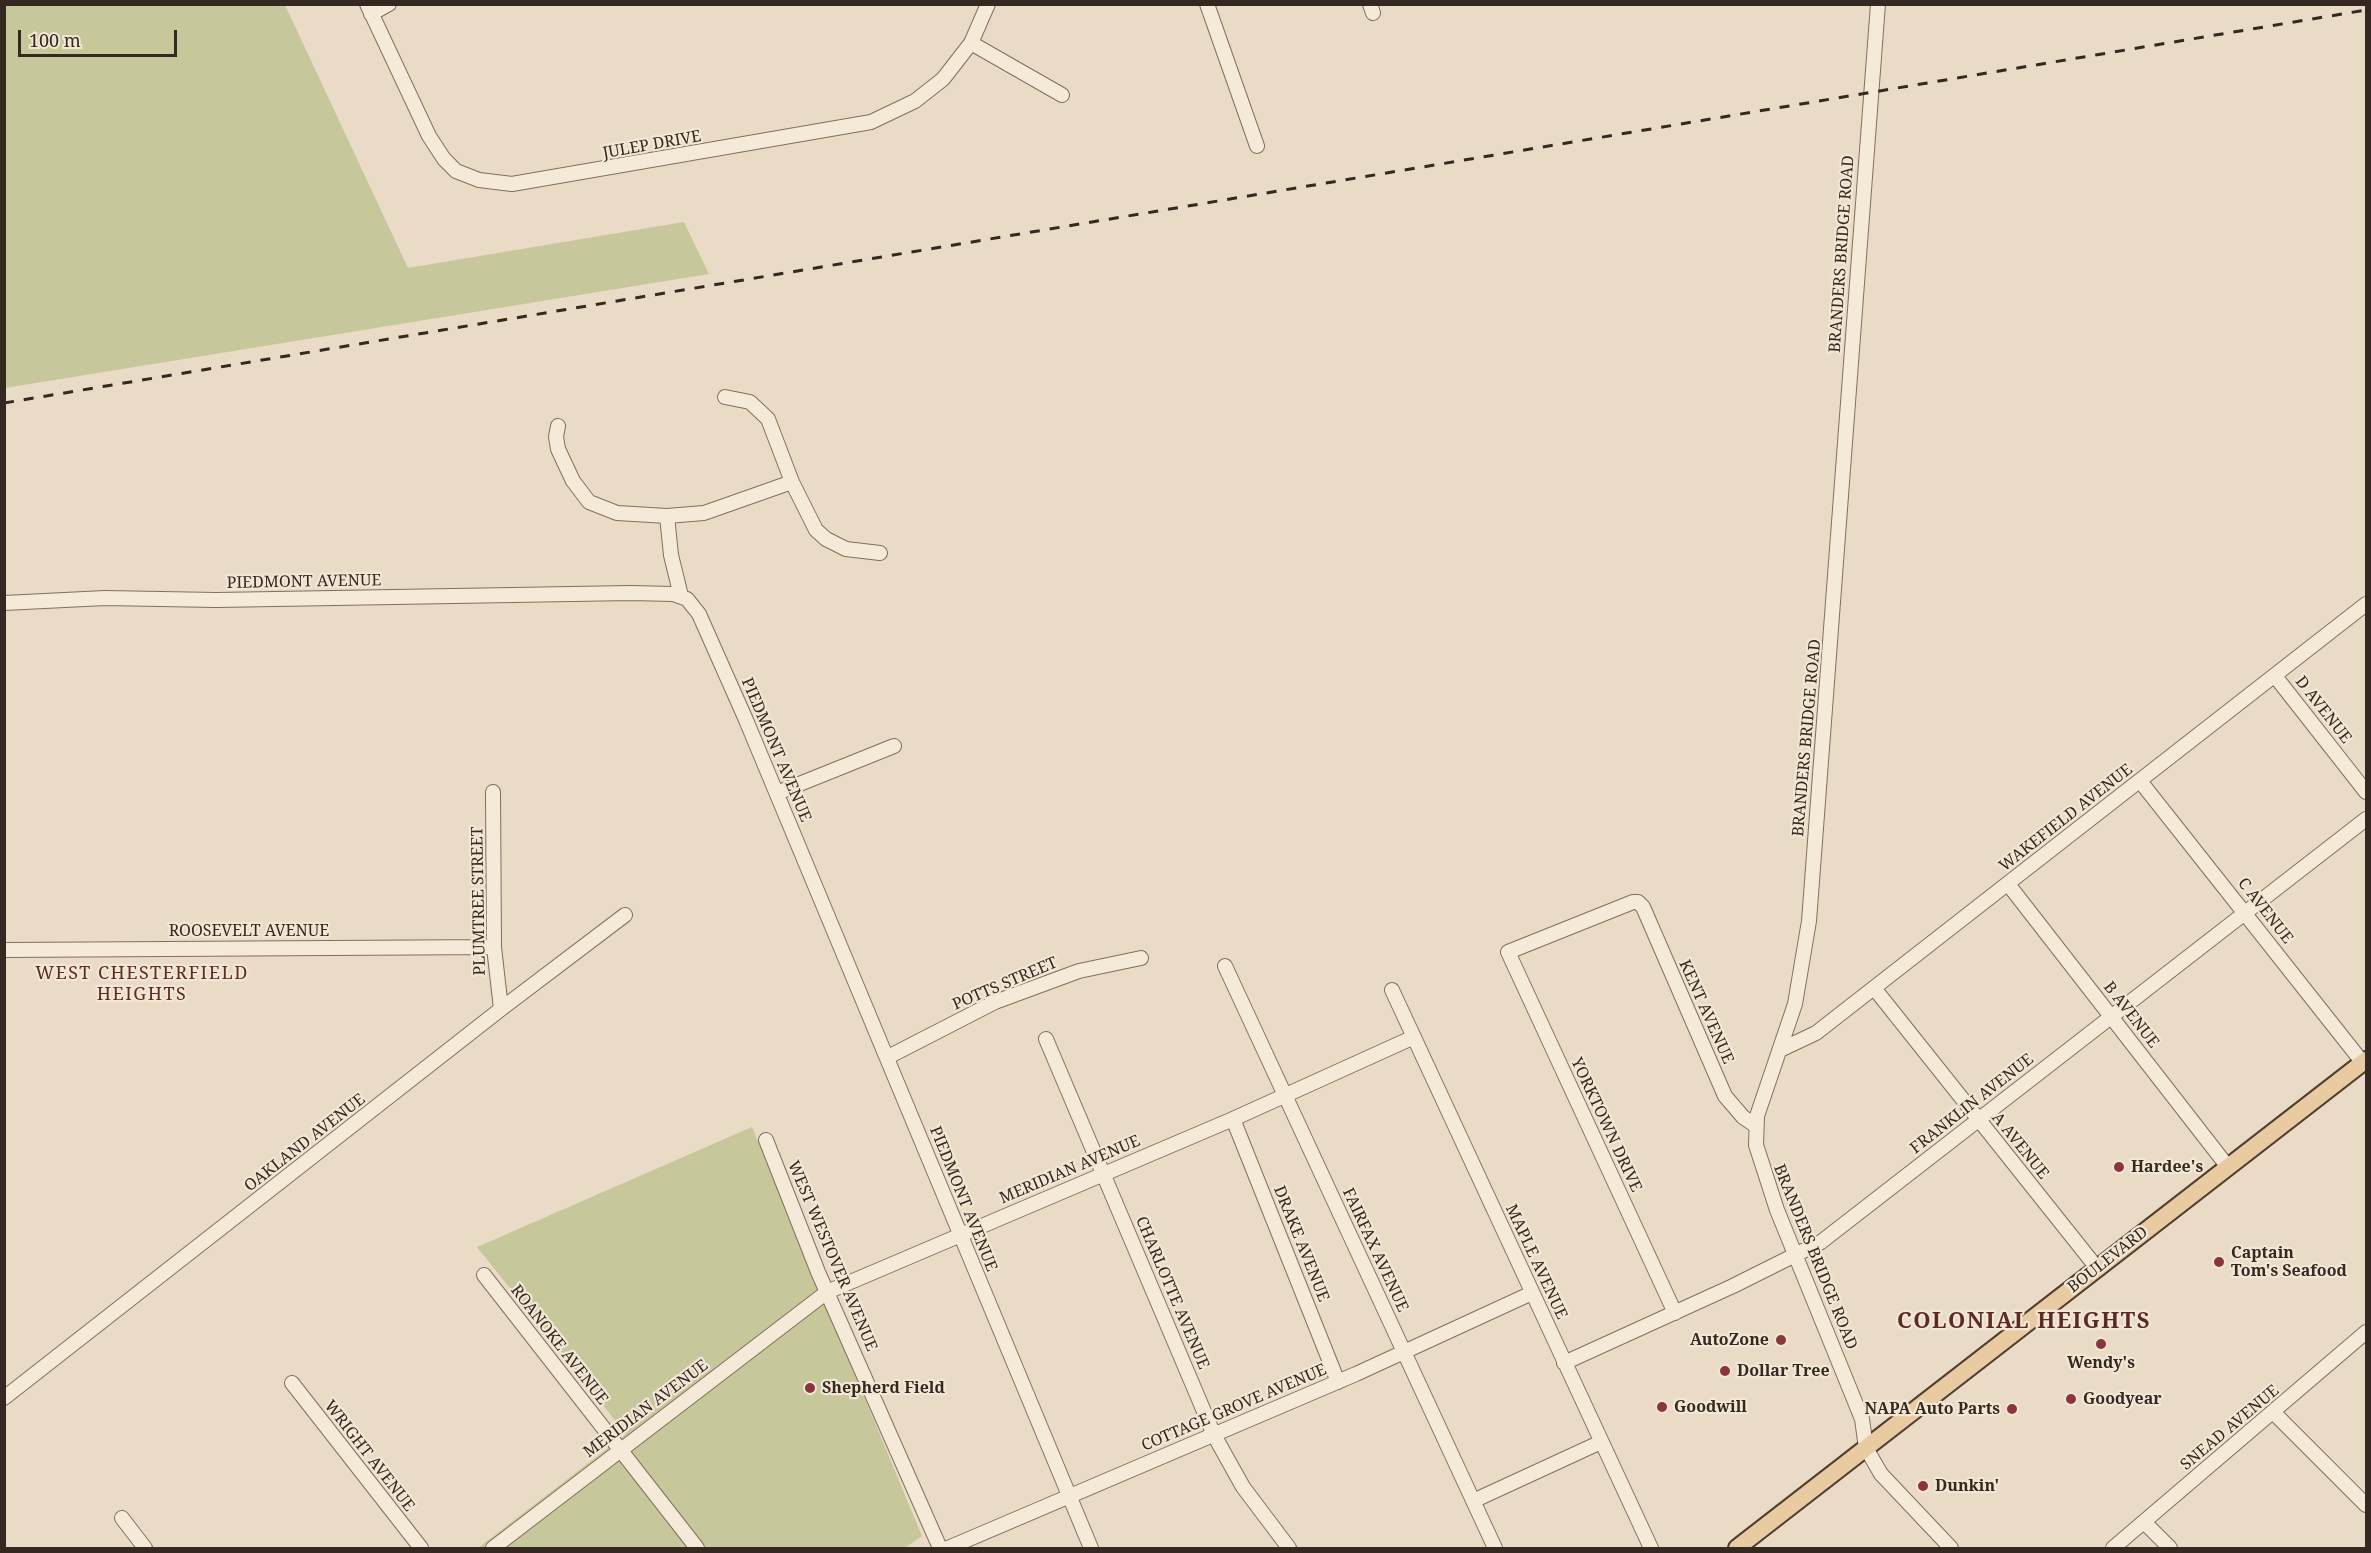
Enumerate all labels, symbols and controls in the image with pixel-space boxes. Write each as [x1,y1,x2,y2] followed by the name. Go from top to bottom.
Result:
[21,18,180,56] scale bar
[29,28,81,52] text: 100 m
[601,127,703,163] street label: JULEP DRIVE
[1826,155,1858,353] street label: BRANDERS BRIDGE ROAD
[227,571,381,593] street label: PIEDMONT AVENUE
[1789,639,1825,837] street label: BRANDERS BRIDGE ROAD
[2291,672,2355,748] street label: D AVENUE
[737,675,815,825] street label: PIEDMONT AVENUE
[1996,760,2136,876] street label: WAKEFIELD AVENUE
[468,826,490,976] street label: PLUMTREE STREET
[2233,874,2297,948] street label: C AVENUE
[169,921,329,941] street label: ROOSEVELT AVENUE
[950,953,1060,1015] street label: POTTS STREET
[1675,957,1737,1067] street label: KENT AVENUE
[35,963,249,1006] district label: WEST CHESTERFIELD HEIGHTS
[2099,978,2163,1052] street label: B AVENUE
[1906,1050,2038,1158] street label: FRANKLIN AVENUE
[1566,1055,1646,1195] street label: YORKTOWN DRIVE
[241,1090,369,1196] street label: OAKLAND AVENUE
[1987,1109,2053,1183] street label: A AVENUE
[925,1124,1001,1274] street label: PIEDMONT AVENUE
[997,1132,1143,1208] street label: MERIDIAN AVENUE
[2131,1157,2203,1177] place label: Hardee's
[783,1158,881,1354] street label: WEST WESTOVER AVENUE
[2112,1160,2126,1174] marker: Hardee's
[1769,1162,1861,1352] street label: BRANDERS BRIDGE ROAD
[1269,1183,1333,1305] street label: DRAKE AVENUE
[1338,1185,1412,1315] street label: FAIRFAX AVENUE
[1501,1202,1571,1322] street label: MAPLE AVENUE
[1131,1214,1213,1372] street label: CHARLOTTE AVENUE
[2064,1223,2152,1297] street label: BOULEVARD
[2231,1243,2347,1281] place label: Captain Tom's Seafood
[2212,1255,2226,1269] marker: Captain Tom's Seafood
[506,1281,612,1409] street label: ROANOKE AVENUE
[1897,1309,2151,1335] district label: COLONIAL HEIGHTS
[1690,1330,1769,1350] place label: AutoZone
[1774,1333,1788,1347] marker: AutoZone
[2094,1337,2108,1351] marker: Wendy's
[2067,1353,2135,1373] place label: Wendy's
[580,1356,712,1462] street label: MERIDIAN AVENUE
[1139,1360,1329,1456] street label: COTTAGE GROVE AVENUE
[1737,1361,1830,1381] place label: Dollar Tree
[1718,1364,1732,1378] marker: Dollar Tree
[822,1378,945,1398] place label: Shepherd Field
[803,1381,817,1395] marker: Shepherd Field
[2177,1381,2283,1475] street label: SNEAD AVENUE
[2083,1389,2162,1409] place label: Goodyear
[2064,1392,2078,1406] marker: Goodyear
[320,1397,418,1515] street label: WRIGHT AVENUE
[1674,1397,1747,1417] place label: Goodwill
[1865,1399,2000,1419] place label: NAPA Auto Parts
[1655,1400,1669,1414] marker: Goodwill
[2005,1402,2019,1416] marker: NAPA Auto Parts
[1935,1476,1999,1496] place label: Dunkin'
[1916,1479,1930,1493] marker: Dunkin'

